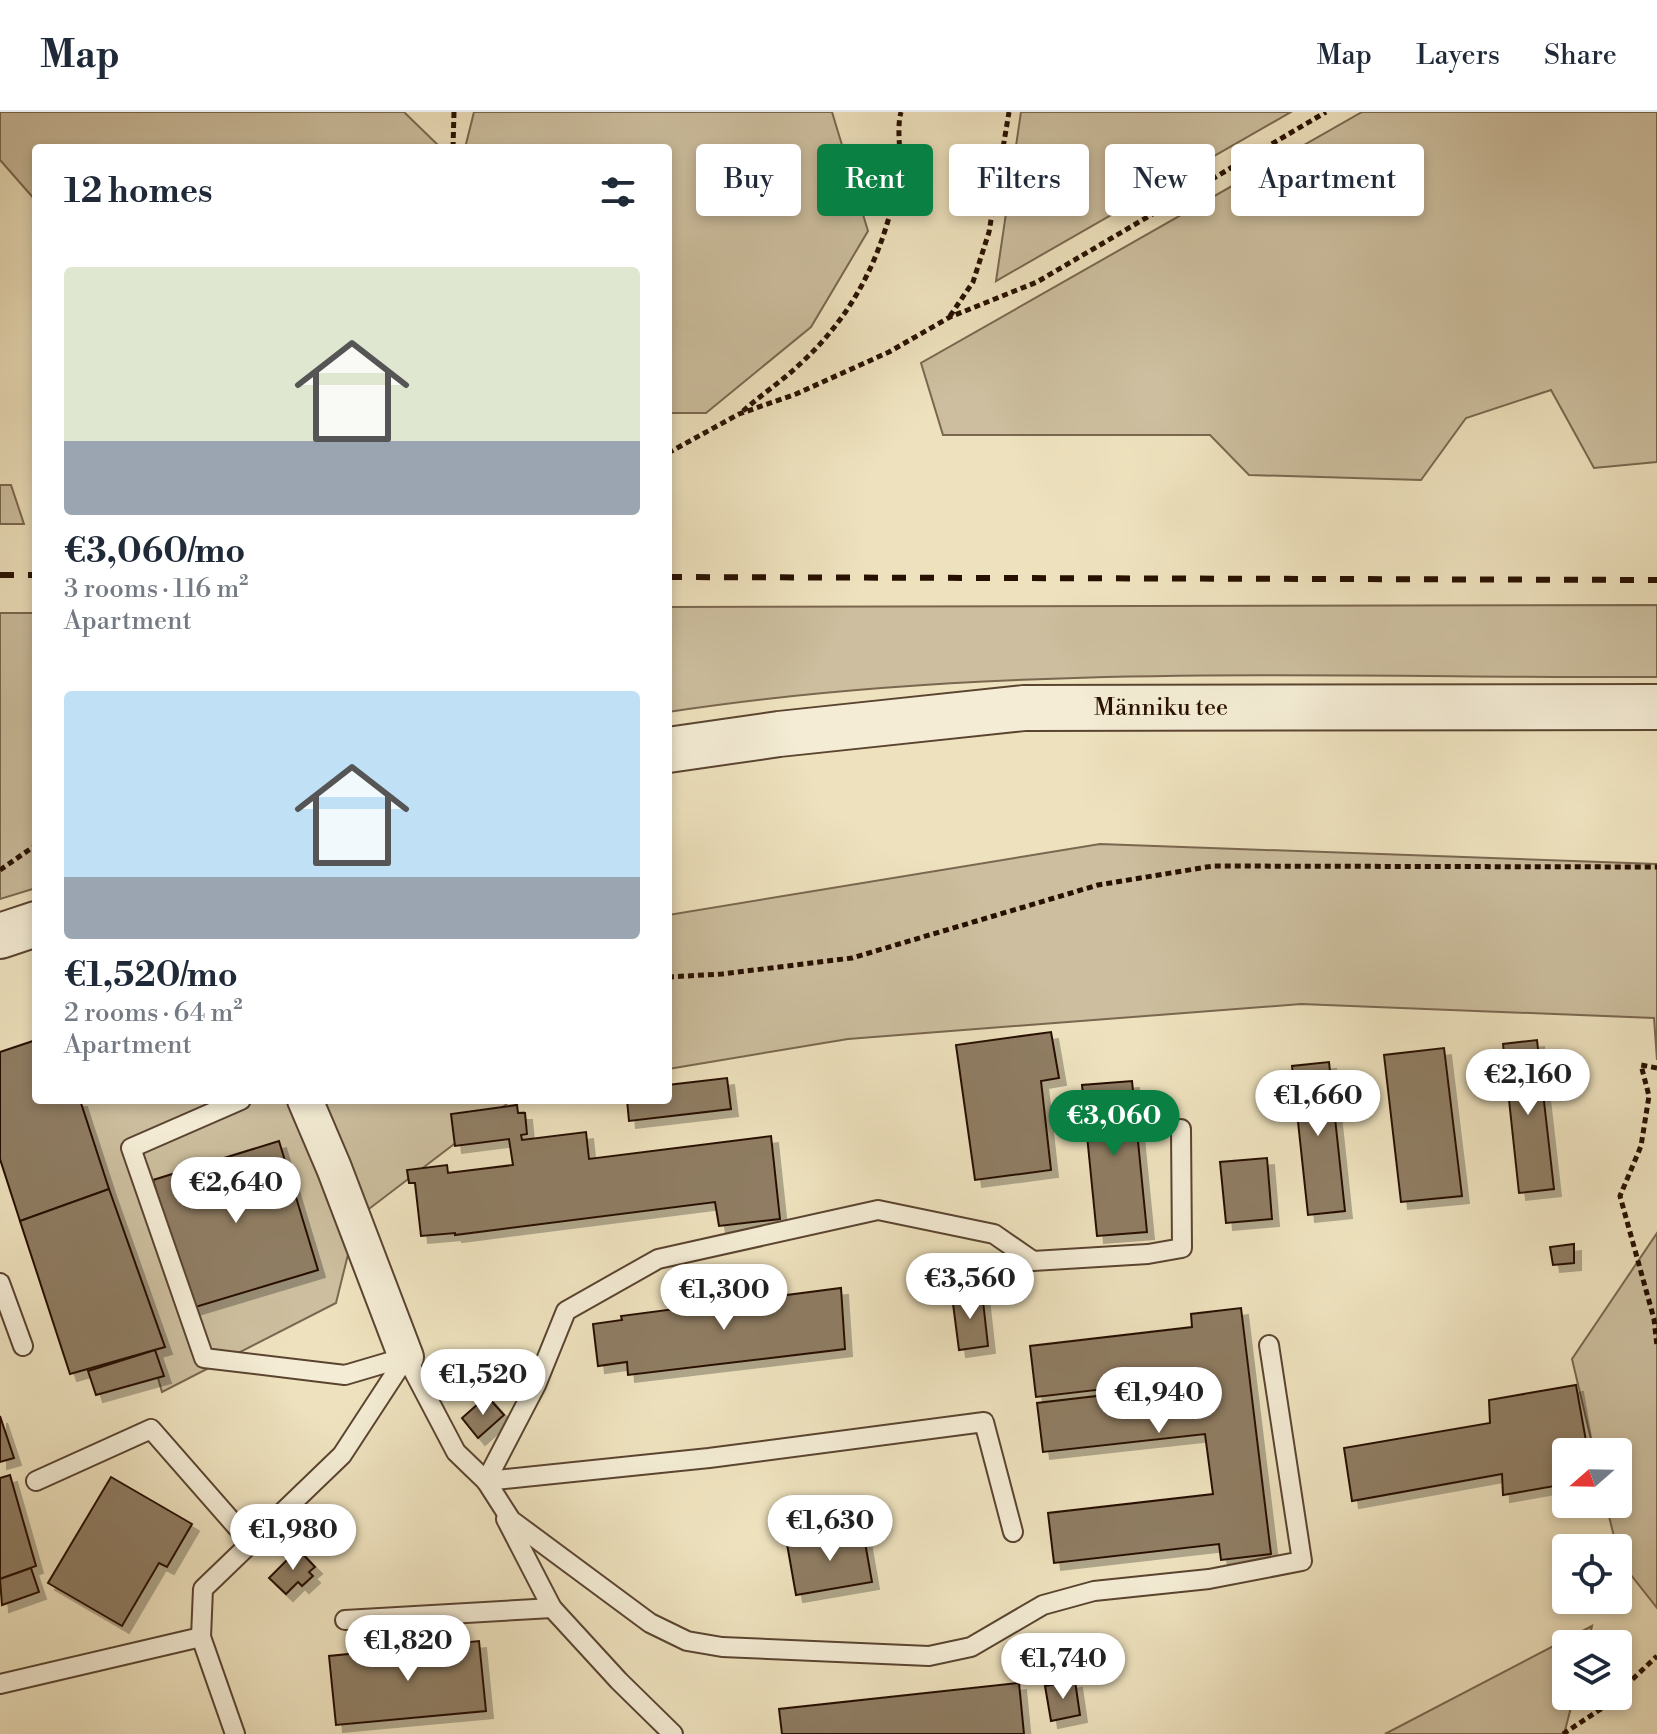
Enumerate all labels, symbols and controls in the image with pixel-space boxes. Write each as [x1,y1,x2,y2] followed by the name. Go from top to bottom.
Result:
[40,32,120,79] text: Map
[1317,38,1372,73] text: Map
[1416,38,1500,73] text: Layers
[1544,38,1617,73] text: Share
[696,144,801,216] chip: Buy
[817,144,933,216] chip: Rent
[949,144,1089,216] chip: Filters
[1105,144,1215,216] chip: New
[1231,144,1424,216] chip: Apartment
[596,170,640,214] icon: filters
[64,171,213,213] text: 12 homes
[280,319,424,463] icon: home
[64,531,245,573] text: €3,060/mo
[64,573,248,605] text: 3 rooms · 116 m²
[64,605,192,637] text: Apartment
[1094,693,1228,723] street label: Männiku tee
[280,743,424,887] icon: home
[64,955,238,997] text: €1,520/mo
[64,997,243,1029] text: 2 rooms · 64 m²
[64,1029,192,1061] text: Apartment
[1463,1049,1593,1117] pin: €2,160
[1484,1059,1572,1091] text: €2,160
[1253,1070,1383,1138] pin: €1,660
[1273,1080,1363,1112] text: €1,660
[1049,1090,1179,1158] pin: €3,060
[1067,1100,1161,1132] text: €3,060
[171,1157,301,1225] pin: €2,640
[189,1167,283,1199] text: €2,640
[905,1253,1035,1321] pin: €3,560
[924,1263,1016,1295] text: €3,560
[659,1264,789,1332] pin: €1,300
[678,1274,770,1306] text: €1,300
[418,1349,548,1417] pin: €1,520
[439,1359,528,1391] text: €1,520
[1094,1367,1224,1435] pin: €1,940
[1114,1377,1204,1409] text: €1,940
[1552,1438,1632,1518] north arrow
[1552,1438,1632,1710] map controls
[765,1495,895,1563] pin: €1,630
[228,1504,358,1572] pin: €1,980
[786,1505,874,1537] text: €1,630
[248,1514,338,1546] text: €1,980
[1552,1534,1632,1614] button: locate
[343,1615,473,1683] pin: €1,820
[363,1625,453,1657] text: €1,820
[1552,1630,1632,1710] button: layers
[998,1633,1128,1701] pin: €1,740
[1019,1643,1107,1675] text: €1,740

